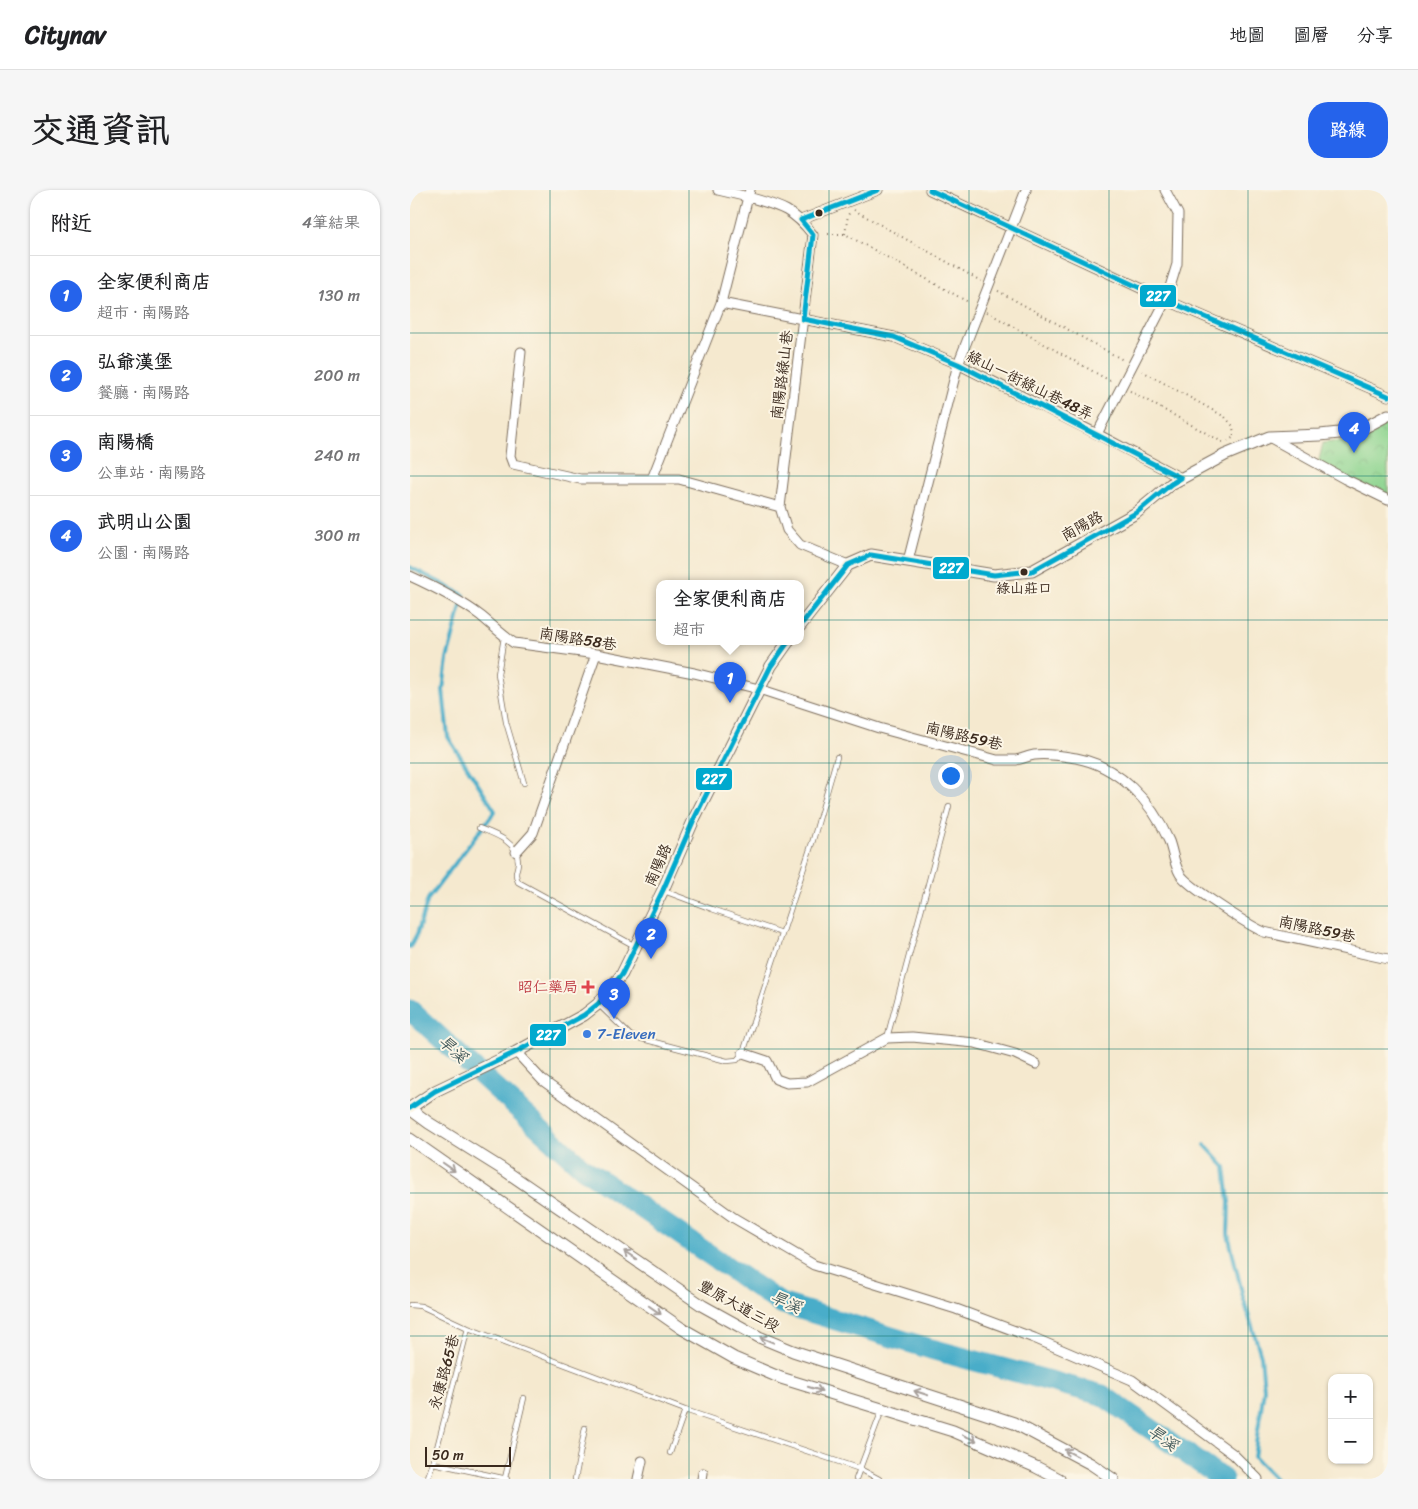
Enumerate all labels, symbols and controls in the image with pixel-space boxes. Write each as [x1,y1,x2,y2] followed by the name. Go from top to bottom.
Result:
[25,14,106,56] text: Citynav
[1229,19,1265,51] text: 地圖
[1293,19,1329,51] text: 圖層
[1357,19,1393,51] text: 分享
[30,99,170,161] text: 交通資訊
[1308,102,1388,158] button: 路線
[50,204,92,242] text: 附近
[302,208,360,237] text: 4筆結果
[814,208,824,218] unlabelled marker
[97,265,211,298] text: 全家便利商店
[63,281,69,310] text: 1
[318,281,360,310] text: 130 m
[1139,284,1177,308] line badge: 227
[1145,284,1171,309] text: 227
[97,298,190,327] text: 超市 · 南陽路
[764,329,800,421] street label: 南陽路綠山巷
[962,343,1098,427] street label: 綠山一街綠山巷48弄
[97,345,173,378] text: 弘爺漢堡
[61,361,71,390] text: 2
[314,361,360,390] text: 200 m
[97,378,190,407] text: 餐廳 · 南陽路
[1338,412,1370,453] pin: 4
[97,425,154,458] text: 南陽橋
[62,441,70,470] text: 3
[314,441,360,470] text: 240 m
[97,458,206,487] text: 公車站 · 南陽路
[1056,504,1108,548] street label: 南陽路
[97,505,192,538] text: 武明山公園
[61,521,71,550] text: 4
[315,521,360,550] text: 300 m
[97,538,190,567] text: 公園 · 南陽路
[932,556,970,580] line badge: 227
[938,556,964,581] text: 227
[1019,567,1029,577] marker: 綠山莊口
[996,576,1052,601] place label: 綠山莊口
[656,580,804,645] popup
[673,582,787,615] text: 全家便利商店
[673,615,705,644] text: 超市
[537,620,619,658] street label: 南陽路58巷
[714,662,746,703] pin: 1
[923,715,1005,757] street label: 南陽路59巷
[938,763,964,789] your location
[695,767,733,791] line badge: 227
[701,767,727,792] text: 227
[637,839,679,891] street label: 南陽路
[1276,908,1358,950] street label: 南陽路59巷
[635,918,667,959] pin: 2
[518,974,578,1000] place label: 昭仁藥局
[598,978,630,1019] pin: 3
[582,981,594,993] marker: 昭仁藥局
[597,1021,656,1047] place label: 7-Eleven
[529,1023,567,1047] line badge: 227
[535,1023,561,1048] text: 227
[431,1028,475,1071] water label: 旱溪
[581,1028,593,1040] marker: 7-Eleven
[442,1162,456,1172] one-way arrow
[623,1250,637,1260] one-way arrow
[693,1273,785,1339] street label: 豐原大道三段
[765,1282,807,1322] water label: 旱溪
[648,1305,662,1315] one-way arrow
[421,1331,467,1413] street label: 永康路65巷
[760,1335,775,1345] one-way arrow
[1328,1374,1373,1464] map controls
[1328,1374,1373,1419] button: +
[807,1384,823,1394] one-way arrow
[913,1387,929,1397] one-way arrow
[1142,1417,1185,1460] water label: 旱溪
[1328,1419,1373,1464] button: −
[962,1434,977,1444] one-way arrow
[432,1443,464,1468] text: 50 m
[425,1444,511,1467] scale bar
[1064,1448,1079,1458] one-way arrow

